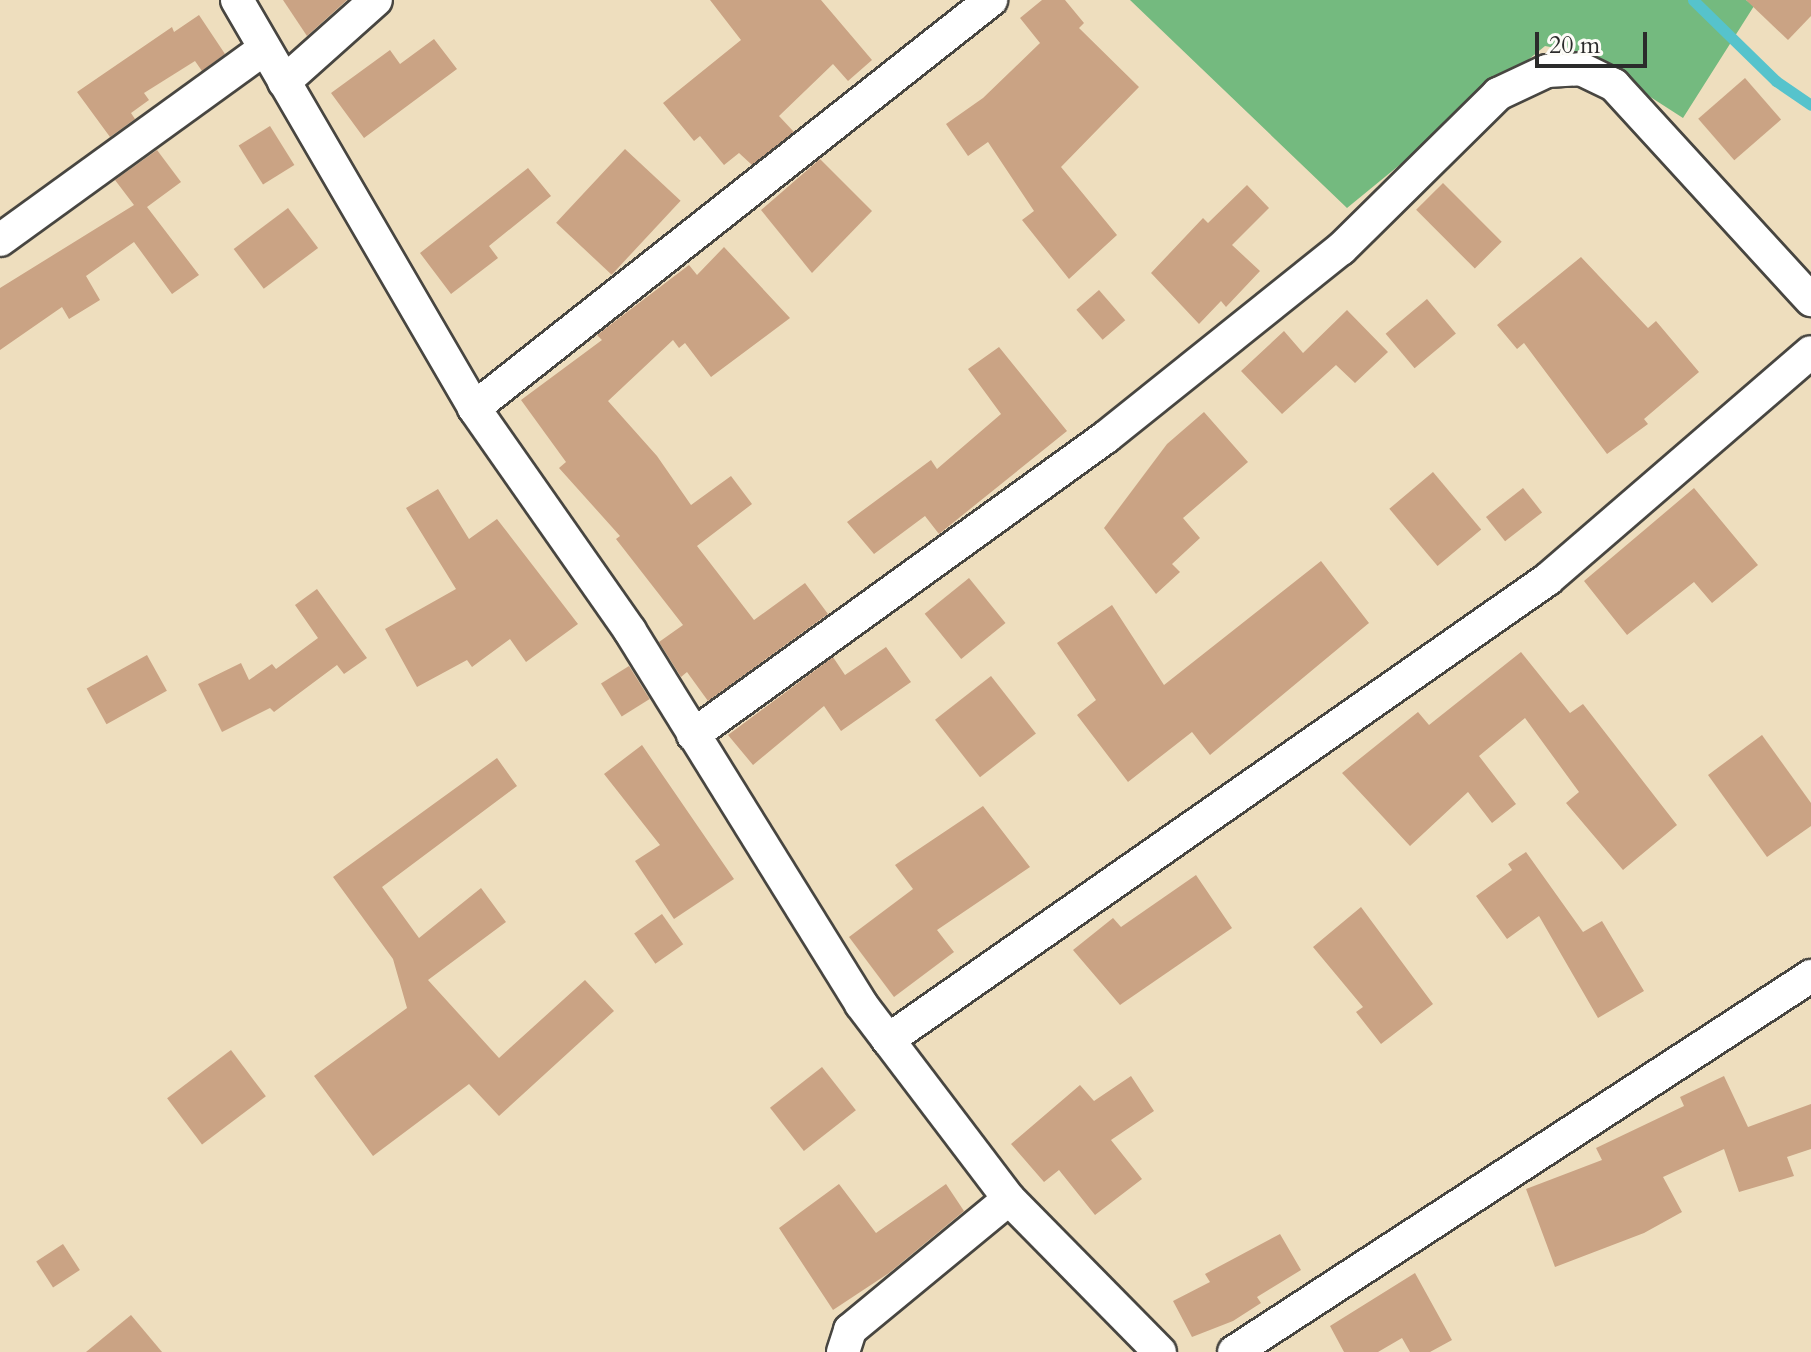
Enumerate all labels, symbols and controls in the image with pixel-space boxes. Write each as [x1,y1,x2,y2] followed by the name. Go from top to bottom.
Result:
[1539,16,1651,66] scale bar
[1549,29,1600,62] text: 20 m

